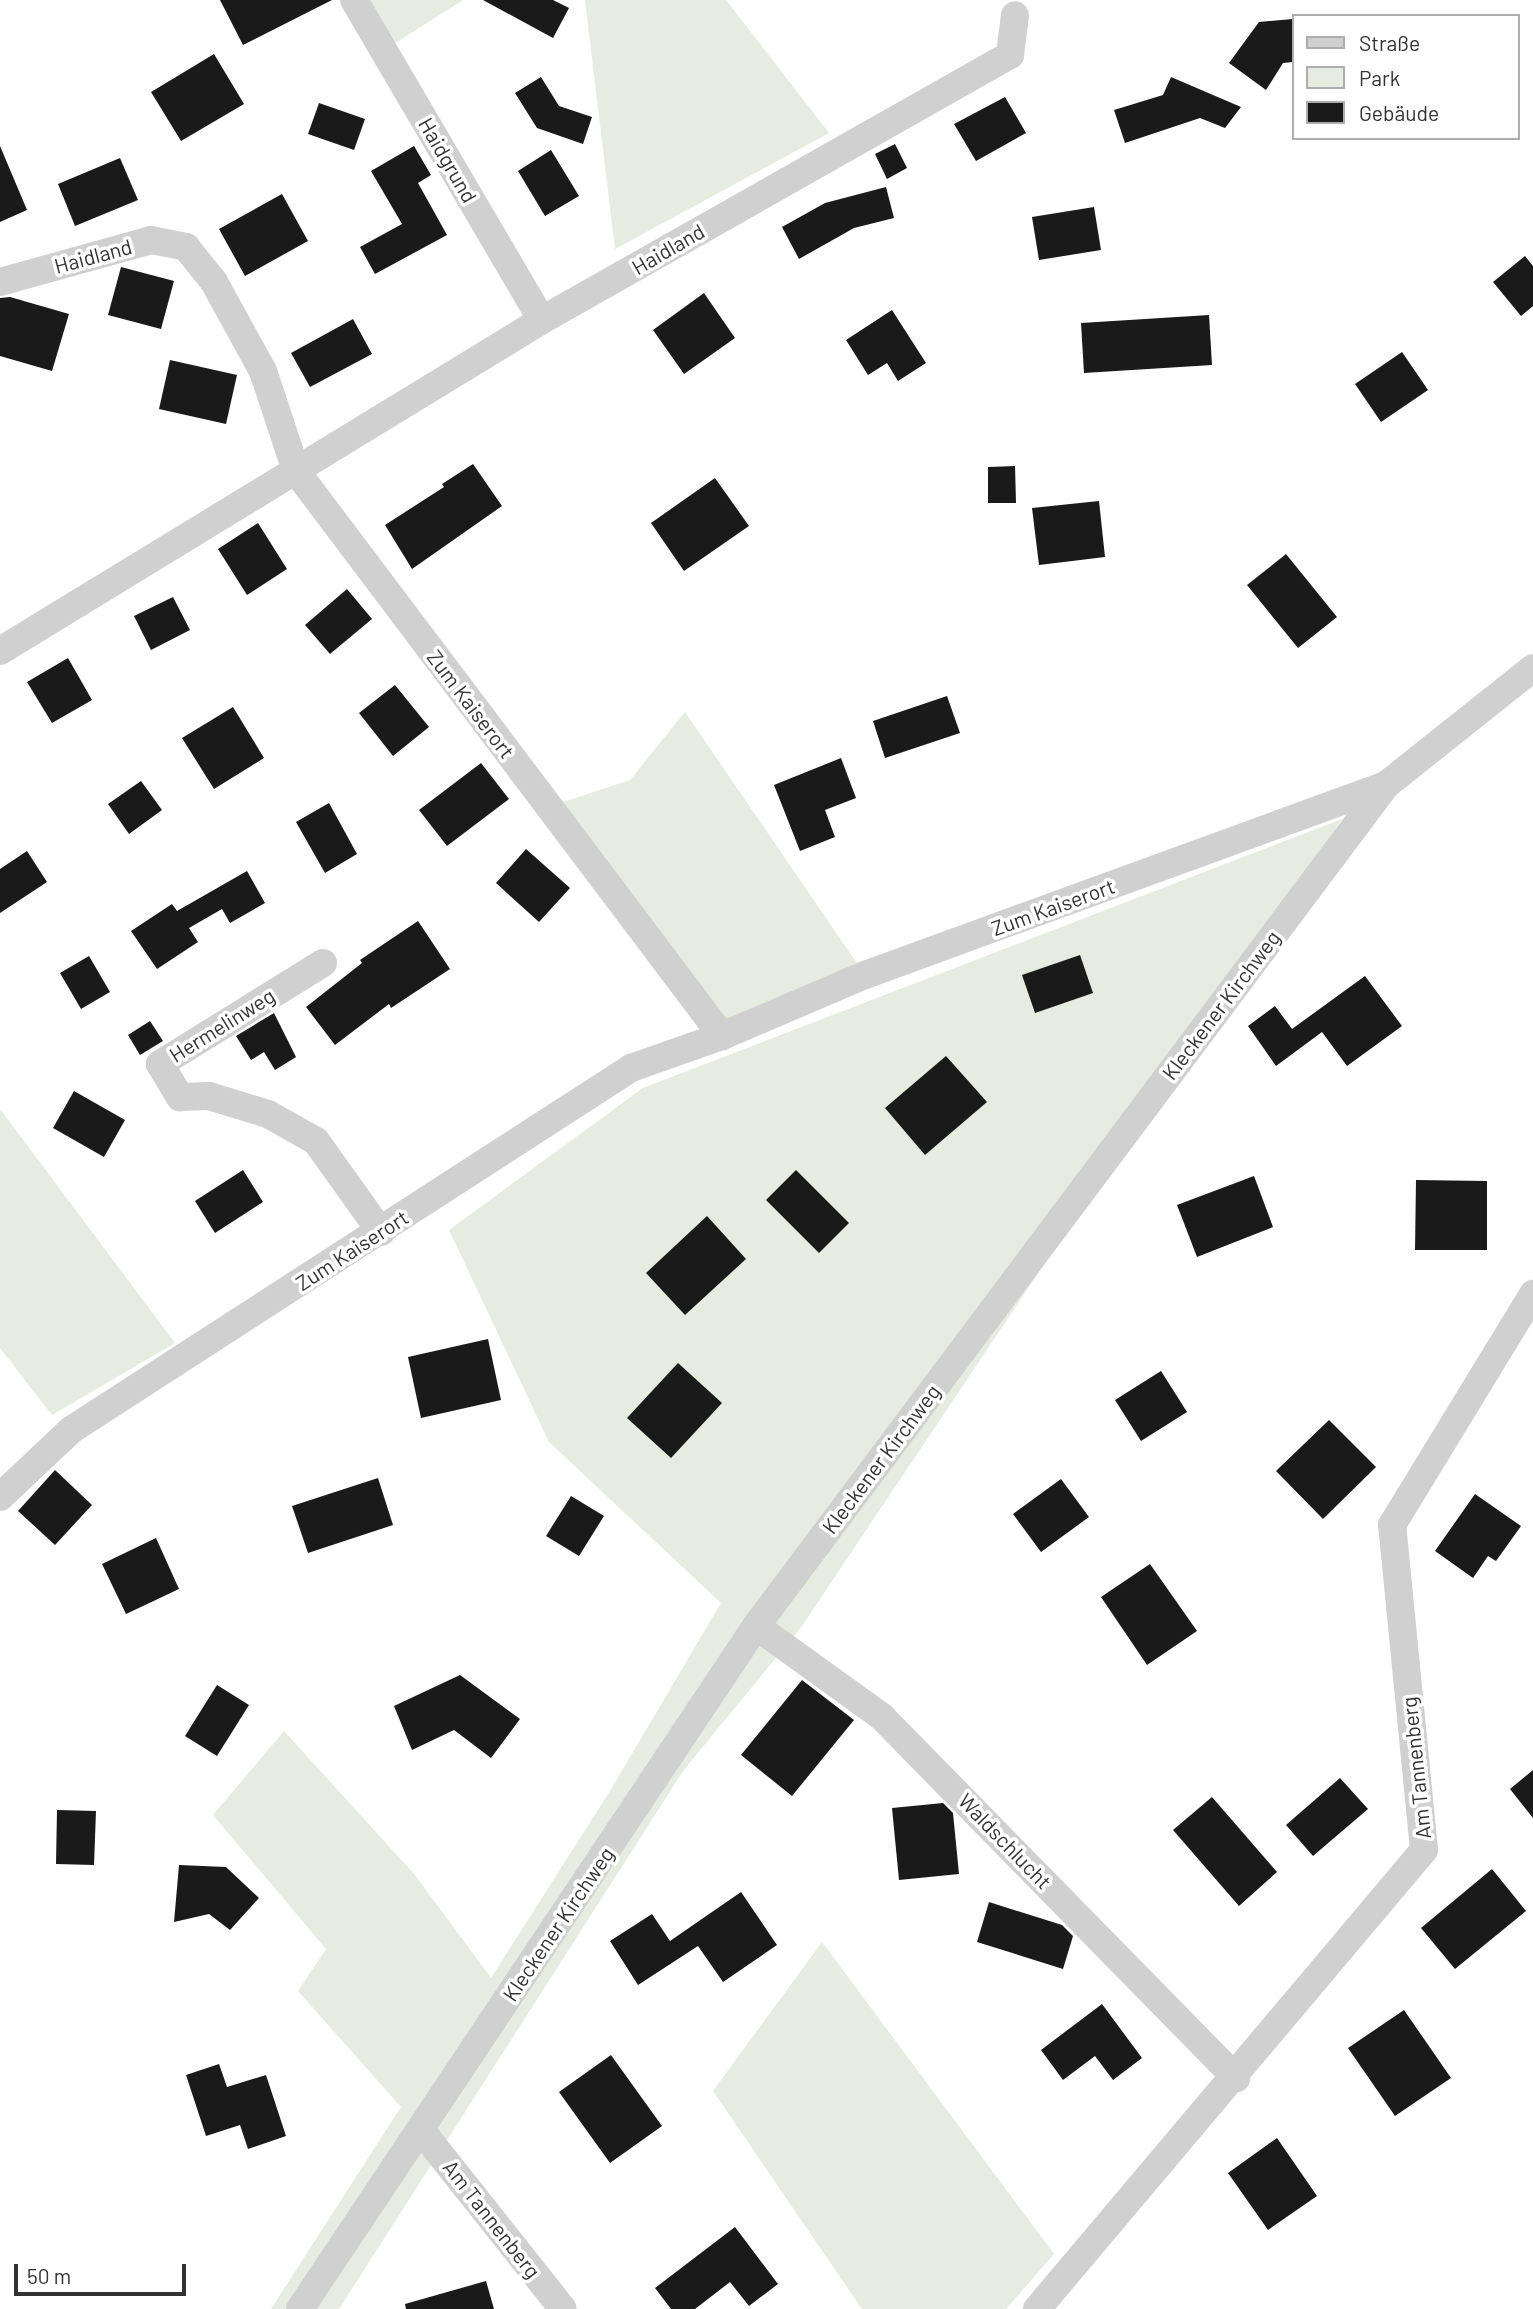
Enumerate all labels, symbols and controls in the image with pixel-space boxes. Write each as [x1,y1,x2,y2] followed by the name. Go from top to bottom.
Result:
[1292,14,1519,140] legend
[1359,30,1420,55] text: Straße
[1359,65,1400,90] text: Park
[1359,100,1439,125] text: Gebäude
[414,113,482,207] street label: Haidgrund
[627,218,709,280] street label: Haidland
[51,234,135,278] street label: Haidland
[422,645,520,763] street label: Zum Kaiserort
[988,873,1118,941] street label: Zum Kaiserort
[1157,925,1285,1085] street label: Kleckener Kirchweg
[165,983,279,1067] street label: Hermelinweg
[291,1204,413,1296] street label: Zum Kaiserort
[817,1379,945,1539] street label: Kleckener Kirchweg
[1396,1696,1436,1840] street label: Am Tannenberg
[953,1788,1057,1894] street label: Waldschlucht
[497,1842,619,2006] street label: Kleckener Kirchweg
[438,2155,546,2283] street label: Am Tannenberg
[18,2250,189,2294] scale bar
[27,2263,71,2288] text: 50 m

